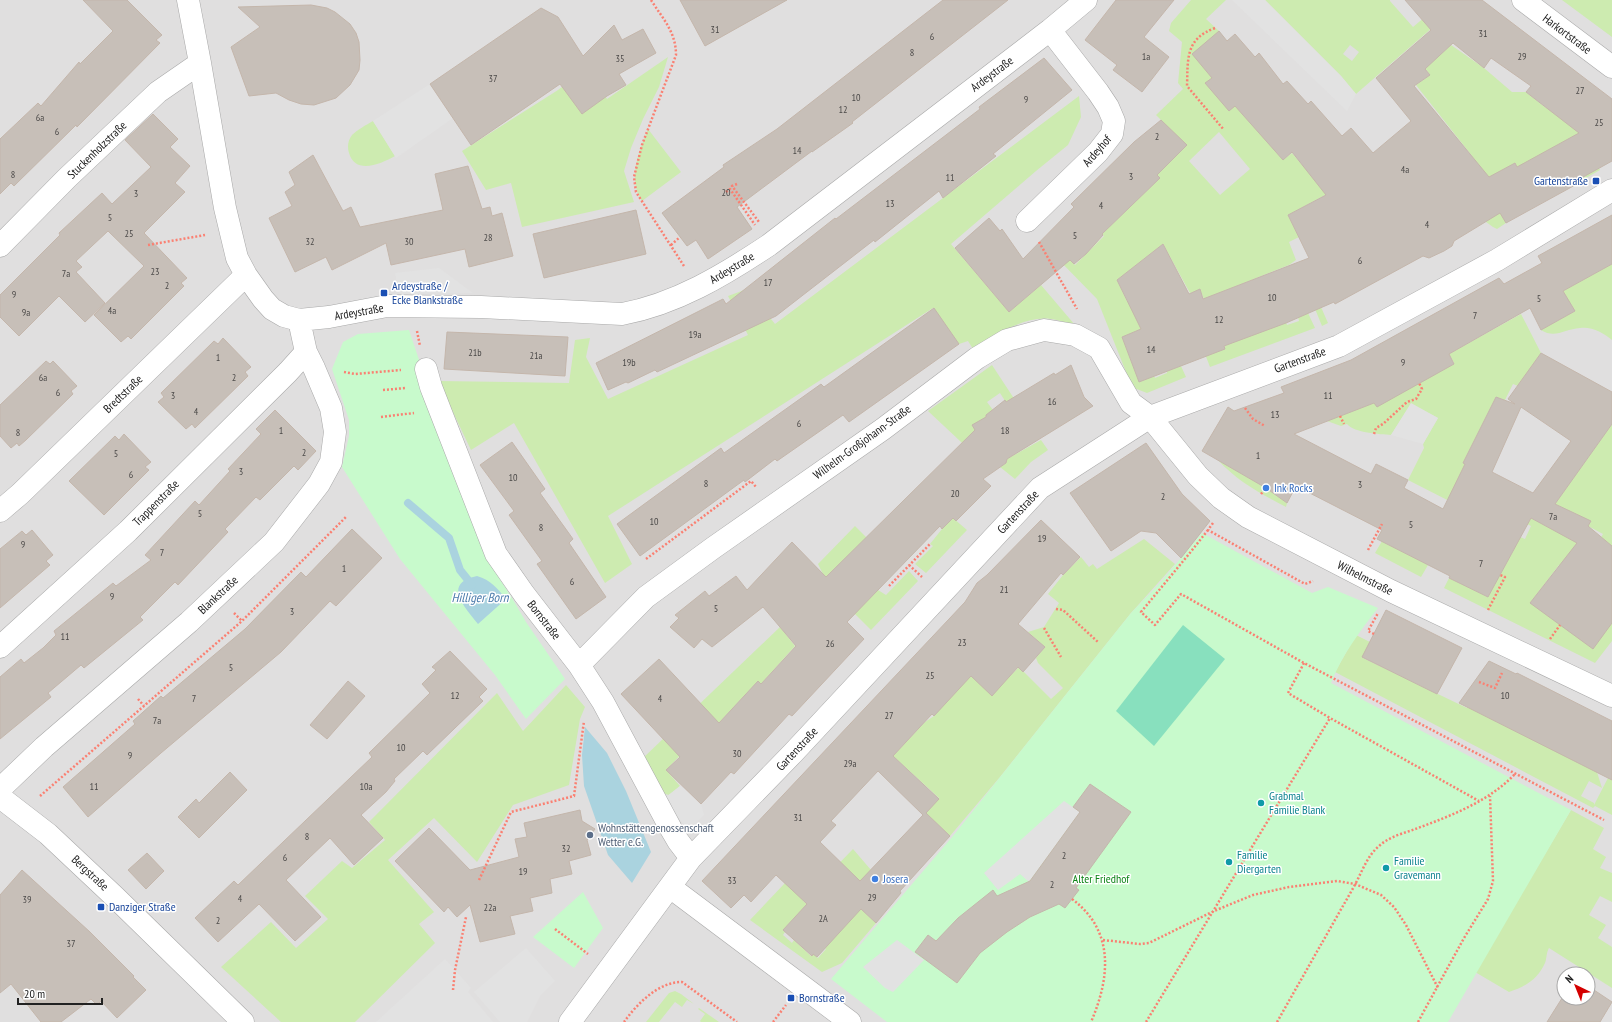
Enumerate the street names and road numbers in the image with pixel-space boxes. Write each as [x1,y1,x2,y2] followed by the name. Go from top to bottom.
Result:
[1540,10,1595,57] street label: Harkortstraße
[967,53,1016,95] street label: Ardeystraße
[64,118,129,182] street label: Stuckenholzstraße
[1079,131,1115,170] street label: Ardeyhof
[707,248,757,287] street label: Ardeystraße
[333,300,385,323] street label: Ardeystraße
[1272,343,1328,376] street label: Gartenstraße
[100,371,145,416] street label: Bredtstraße
[810,401,914,482] street label: Wilhelm-Großjohann-Straße
[129,476,182,529] street label: Trappenstraße
[994,487,1042,537] street label: Gartenstraße
[1335,557,1396,598] street label: Wilhelmstraße
[194,572,241,617] street label: Blankstraße
[524,597,564,642] street label: Bornstraße
[773,724,821,774] street label: Gartenstraße
[69,852,112,894] street label: Bergstraße

